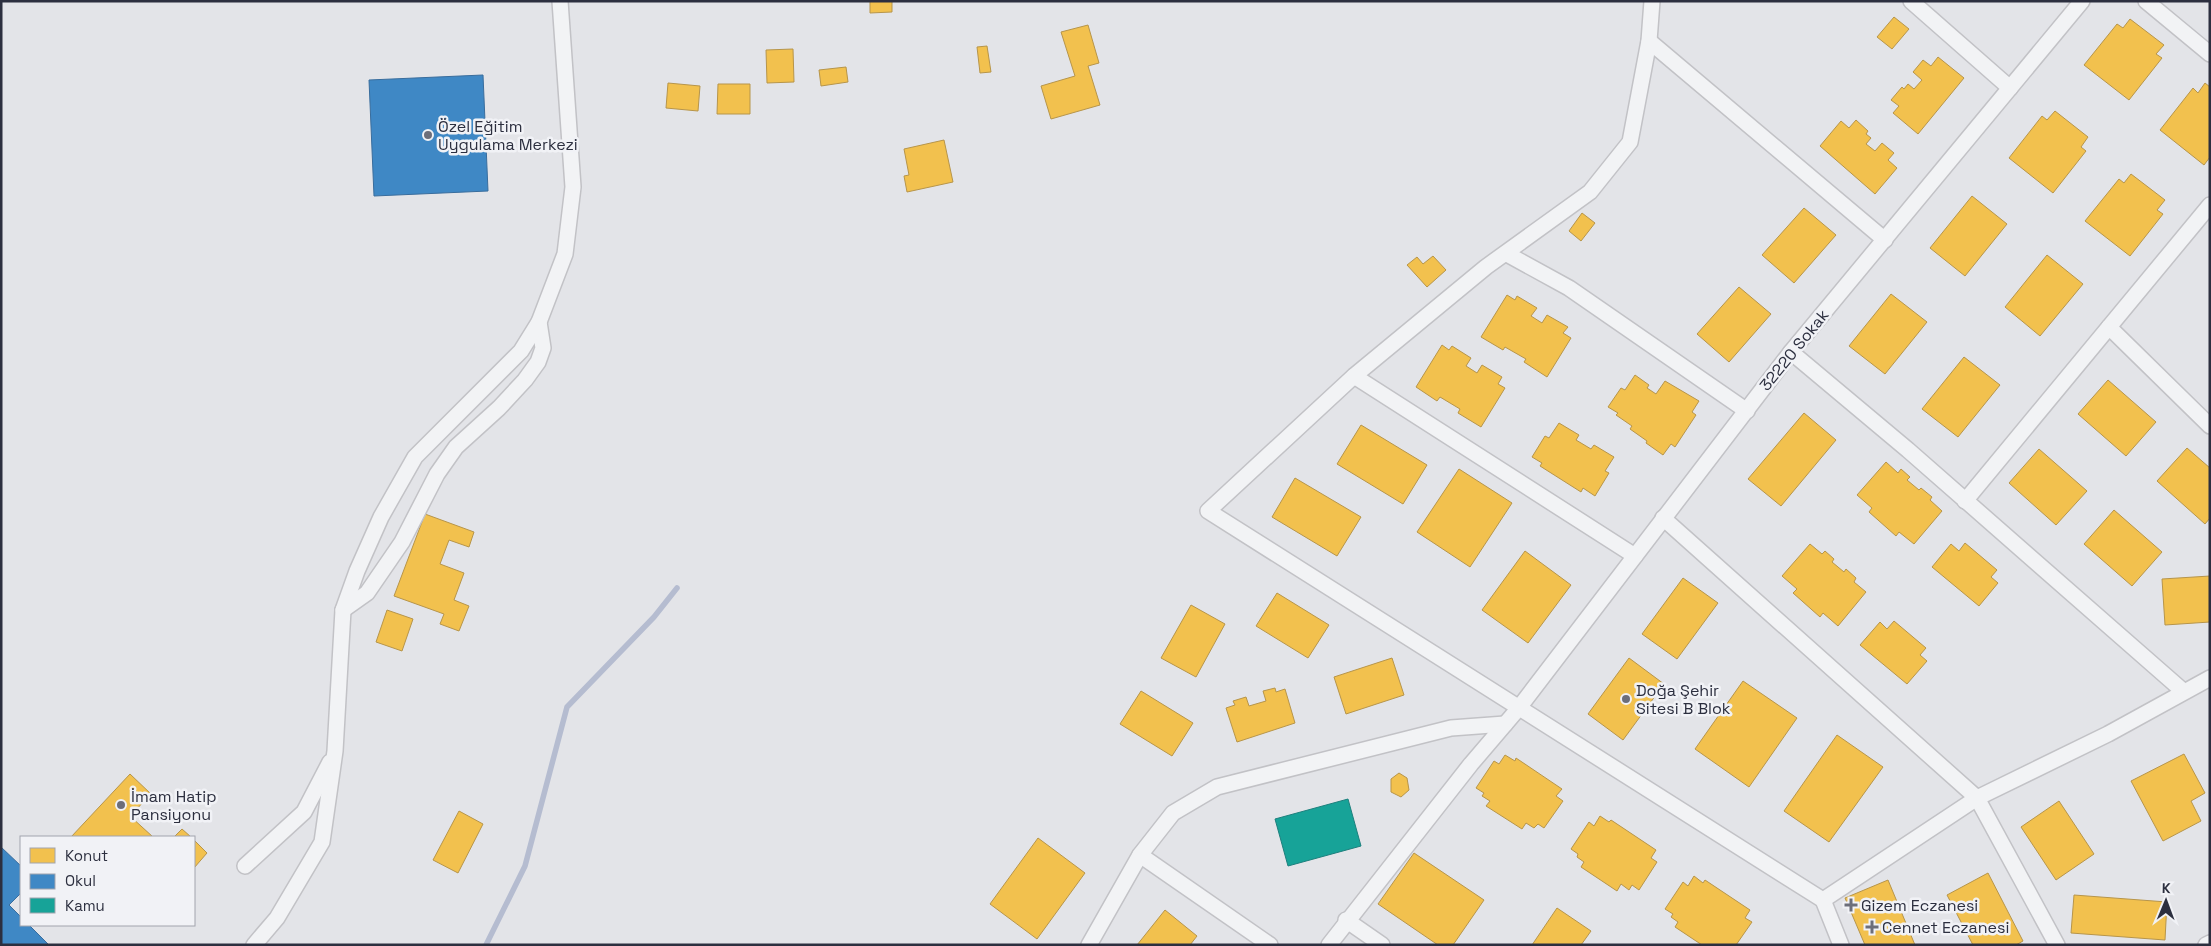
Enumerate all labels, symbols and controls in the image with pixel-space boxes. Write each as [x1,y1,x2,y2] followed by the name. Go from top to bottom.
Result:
[438,116,578,155] place label: Özel Eğitim Uygulama Merkezi
[422,129,434,141] marker: Özel Eğitim Uygulama Merkezi
[1755,305,1834,395] street label: 32220 Sokak
[1636,680,1731,719] place label: Doğa Şehir Sitesi B Blok
[1620,693,1632,705] marker: Doğa Şehir Sitesi B Blok
[131,786,217,825] place label: İmam Hatip Pansiyonu
[115,799,127,811] marker: İmam Hatip Pansiyonu
[20,836,195,926] legend
[65,846,108,865] text: Konut
[65,871,96,890] text: Okul
[2141,876,2191,926] north arrow
[2162,879,2171,897] text: K
[1861,895,1978,916] place label: Gizem Eczanesi
[65,896,105,915] text: Kamu
[1845,899,1857,911] marker: Gizem Eczanesi
[1882,917,2009,938] place label: Cennet Eczanesi
[1866,921,1878,933] marker: Cennet Eczanesi

